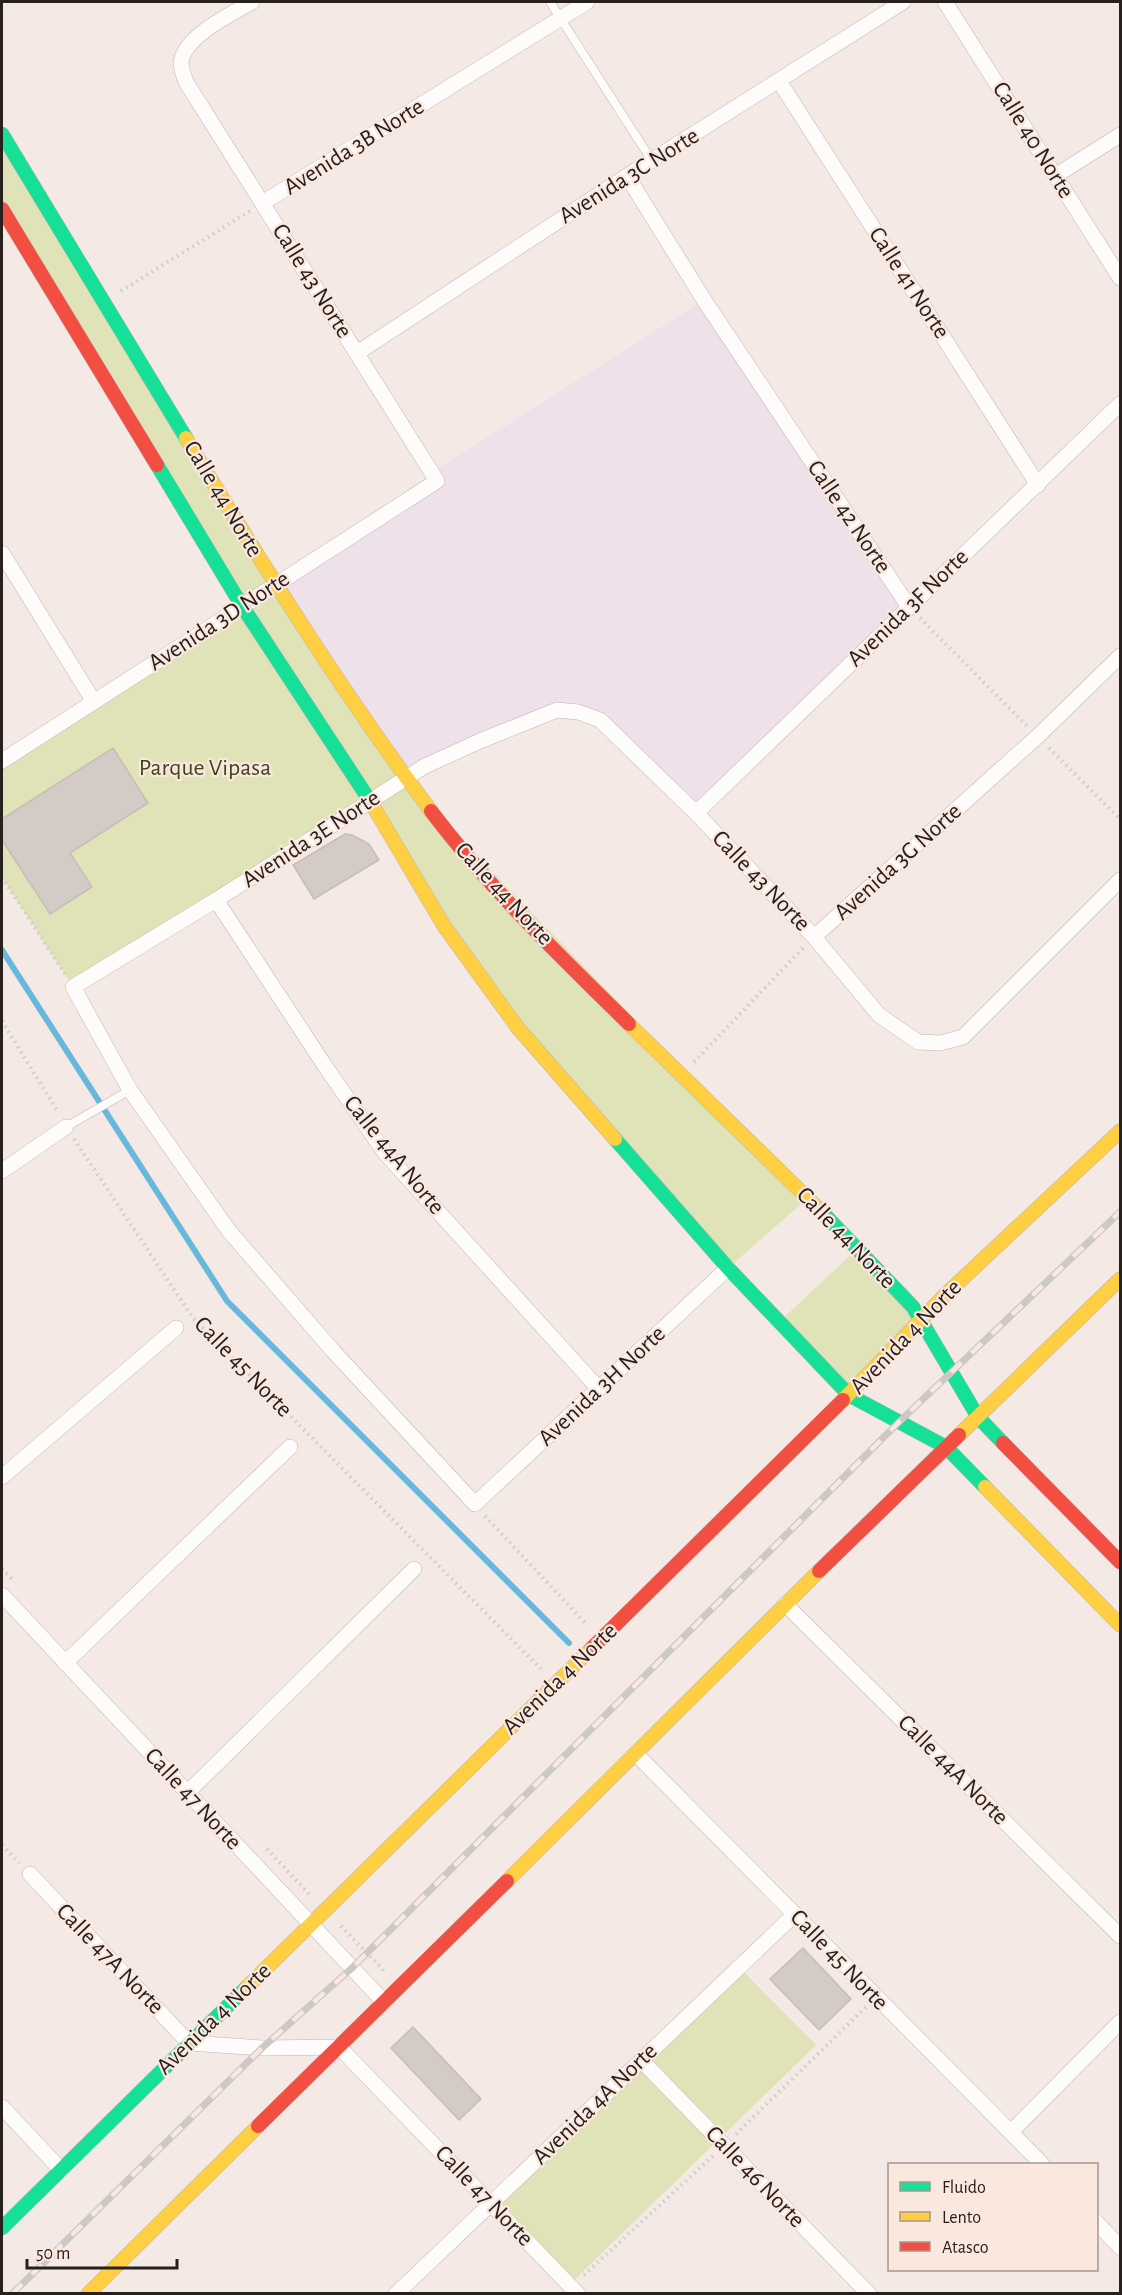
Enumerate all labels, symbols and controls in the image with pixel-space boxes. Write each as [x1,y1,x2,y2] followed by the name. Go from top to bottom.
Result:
[988,78,1078,202] street label: Calle 40 Norte
[280,94,428,200] street label: Avenida 3B Norte
[555,123,703,229] street label: Avenida 3C Norte
[268,220,356,342] street label: Calle 43 Norte
[864,223,954,343] street label: Calle 41 Norte
[179,437,267,561] street label: Calle 44 Norte
[803,456,895,578] street label: Calle 42 Norte
[843,545,973,671] street label: Avenida 3F Norte
[144,567,294,675] street label: Avenida 3D Norte
[139,756,271,780] park label: Parque Vipasa
[238,786,384,892] street label: Avenida 3E Norte
[830,799,966,925] street label: Avenida 3G Norte
[707,826,815,936] street label: Calle 43 Norte
[451,838,557,950] street label: Calle 44 Norte
[339,1091,449,1219] street label: Calle 44A Norte
[792,1183,900,1293] street label: Calle 44 Norte
[846,1275,966,1399] street label: Avenida 4 Norte
[189,1312,297,1422] street label: Calle 45 Norte
[534,1321,670,1451] street label: Avenida 3H Norte
[498,1619,622,1739] street label: Avenida 4 Norte
[893,1710,1013,1830] street label: Calle 44A Norte
[140,1743,246,1855] street label: Calle 47 Norte
[52,1899,168,2019] street label: Calle 47A Norte
[785,1905,893,2015] street label: Calle 45 Norte
[152,1959,276,2079] street label: Avenida 4 Norte
[528,2039,662,2169] street label: Avenida 4A Norte
[701,2122,809,2232] street label: Calle 46 Norte
[430,2141,538,2251] street label: Calle 47 Norte
[888,2163,1098,2271] legend
[942,2179,986,2197] text: Fluido
[942,2209,981,2227] text: Lento
[27,2232,177,2270] scale bar
[942,2239,989,2257] text: Atasco
[36,2245,70,2263] text: 50 m

